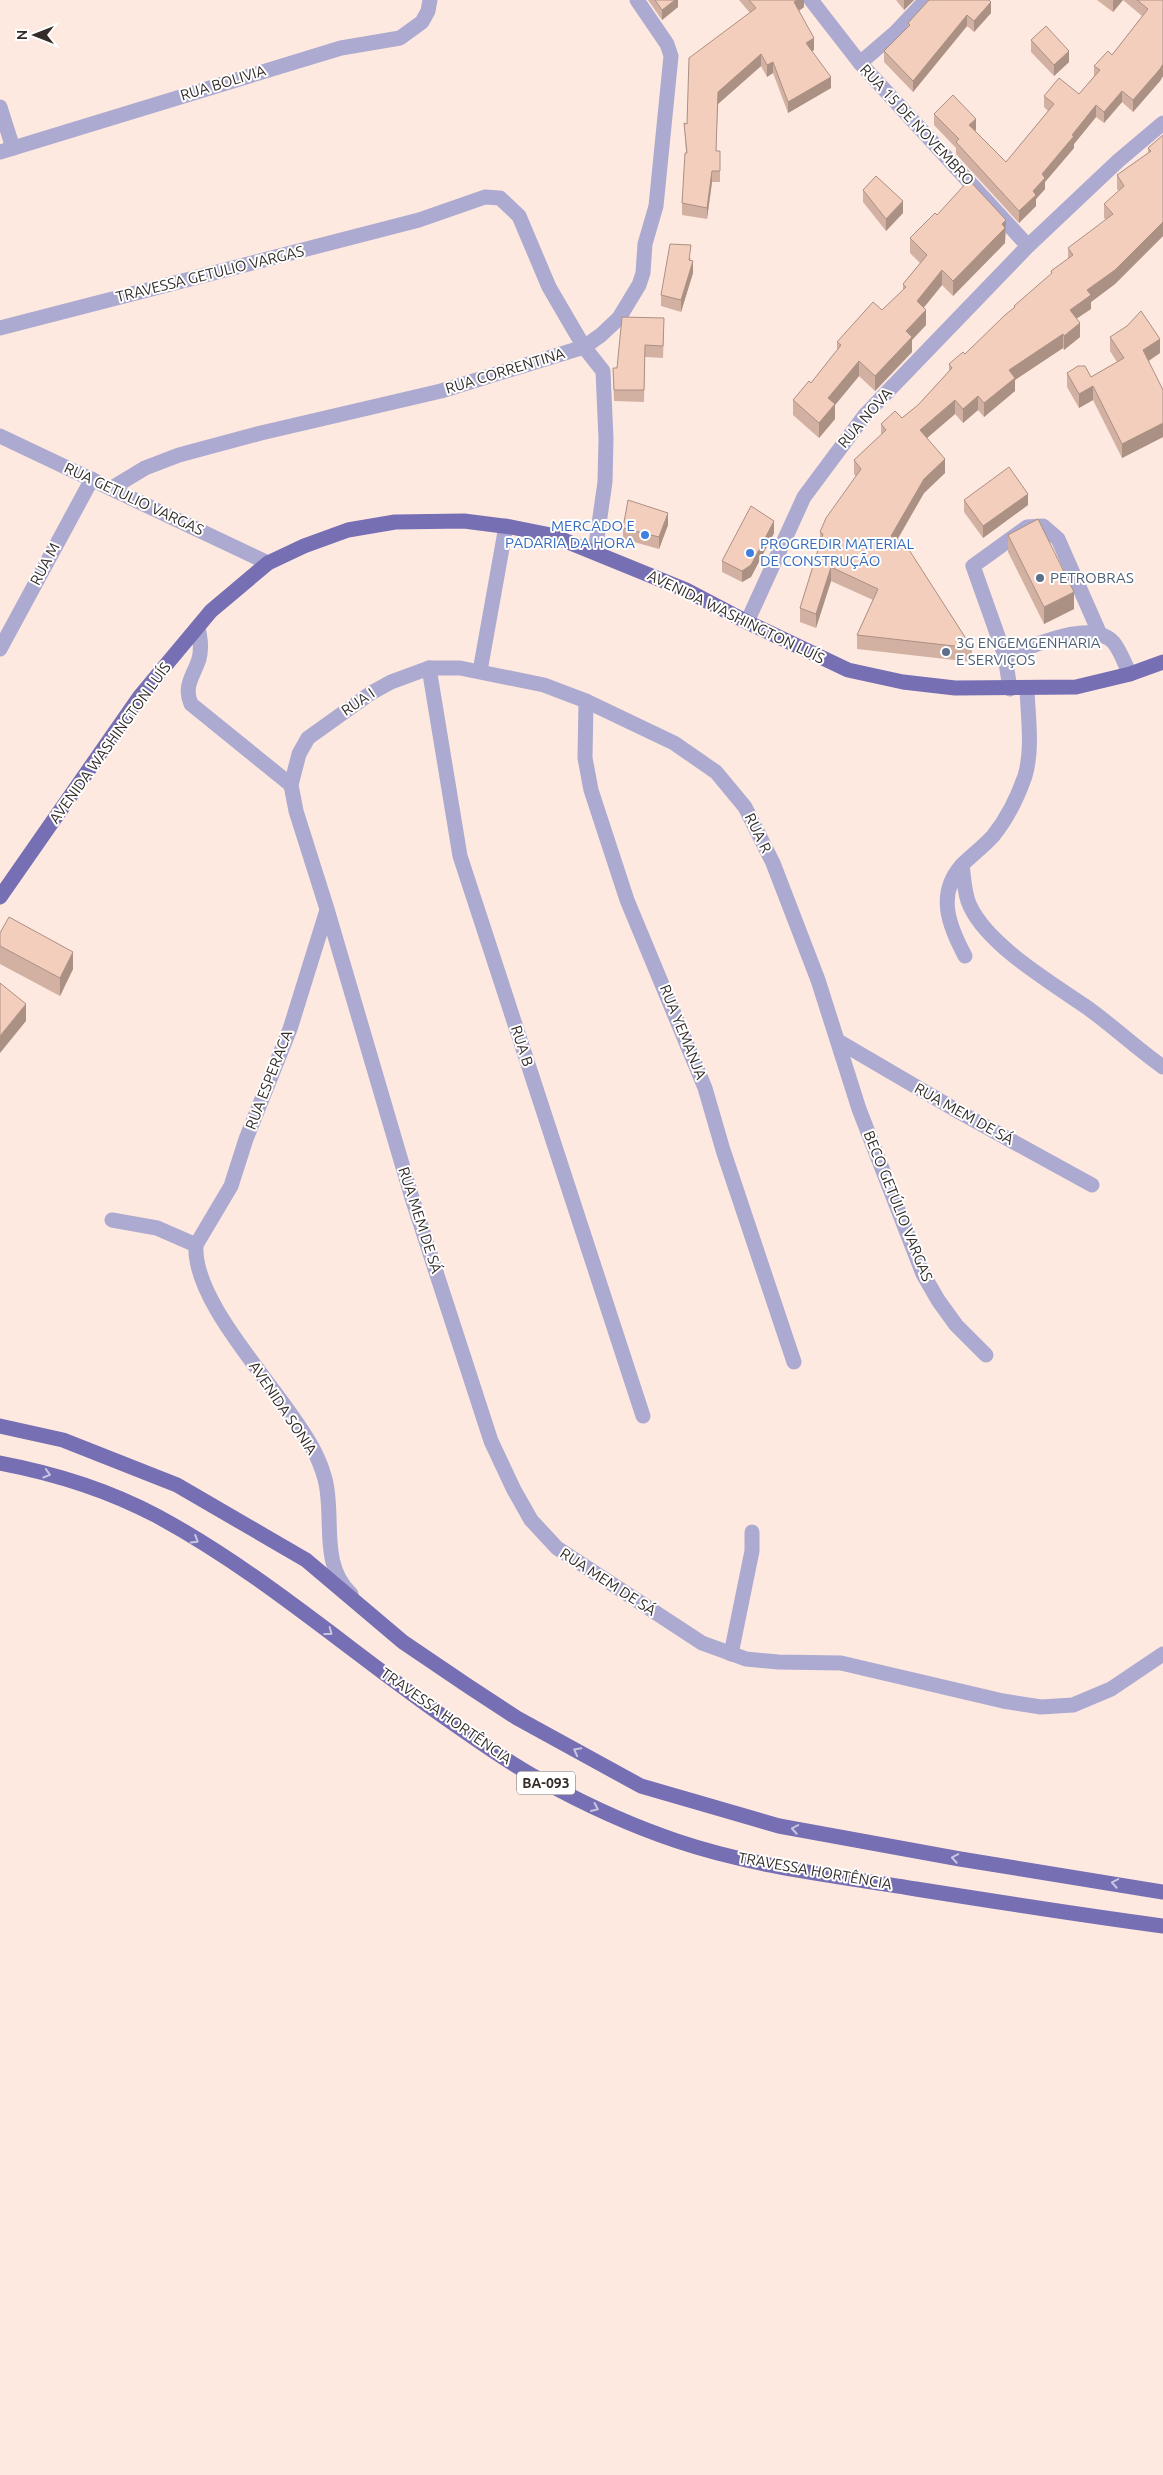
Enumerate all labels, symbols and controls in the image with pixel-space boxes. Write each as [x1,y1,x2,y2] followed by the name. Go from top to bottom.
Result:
[10,10,60,60] north arrow
[14,30,30,40] text: N
[178,61,268,104] street label: RUA BOLIVIA
[857,61,978,189] street label: RUA 15 DE NOVEMBRO
[114,242,306,305] street label: TRAVESSA GETULIO VARGAS
[443,344,567,397] street label: RUA CORRENTINA
[834,384,895,451] street label: RUA NOVA
[62,459,207,538] street label: RUA GETULIO VARGAS
[505,517,635,551] place label: MERCADO E PADARIA DA HORA
[639,529,651,541] marker: MERCADO E PADARIA DA HORA
[760,535,915,569] place label: PROGREDIR MATERIAL DE CONSTRUÇÃO
[26,540,63,588] street label: RUA M
[744,547,756,559] marker: PROGREDIR MATERIAL DE CONSTRUÇÃO
[645,566,828,667] street label: AVENIDA WASHINGTON LUÍS
[1050,569,1134,586] place label: PETROBRAS
[1034,572,1046,584] marker: PETROBRAS
[956,634,1101,668] place label: 3G ENGEMGENHARIA E SERVIÇOS
[940,646,952,658] marker: 3G ENGEMGENHARIA E SERVIÇOS
[45,659,174,827] street label: AVENIDA WASHINGTON LUÍS
[338,684,378,719] street label: RUA I
[742,810,775,855] street label: RUA R
[657,982,710,1082] street label: RUA YEMANJA
[508,1023,537,1069] street label: RUA B
[242,1027,295,1132] street label: RUA ESPERACA
[912,1079,1017,1148] street label: RUA MEM DE SÁ
[860,1128,937,1284] street label: BECO GETÚLIO VARGAS
[395,1165,446,1275] street label: RUA MEM DE SÁ
[246,1358,321,1458] street label: AVENIDA SONIA
[43,1469,51,1479] one-way arrow
[190,1534,199,1543] one-way arrow
[557,1544,660,1619] street label: RUA MEM DE SÁ
[323,1626,333,1635] one-way arrow
[378,1664,515,1767] street label: TRAVESSA HORTÊNCIA
[573,1747,582,1757] one-way arrow
[517,1772,575,1795] road number: BA-093
[590,1802,599,1812] one-way arrow
[790,1824,799,1835] one-way arrow
[737,1849,893,1892] street label: TRAVESSA HORTÊNCIA
[950,1854,959,1864] one-way arrow
[1111,1879,1119,1889] one-way arrow

